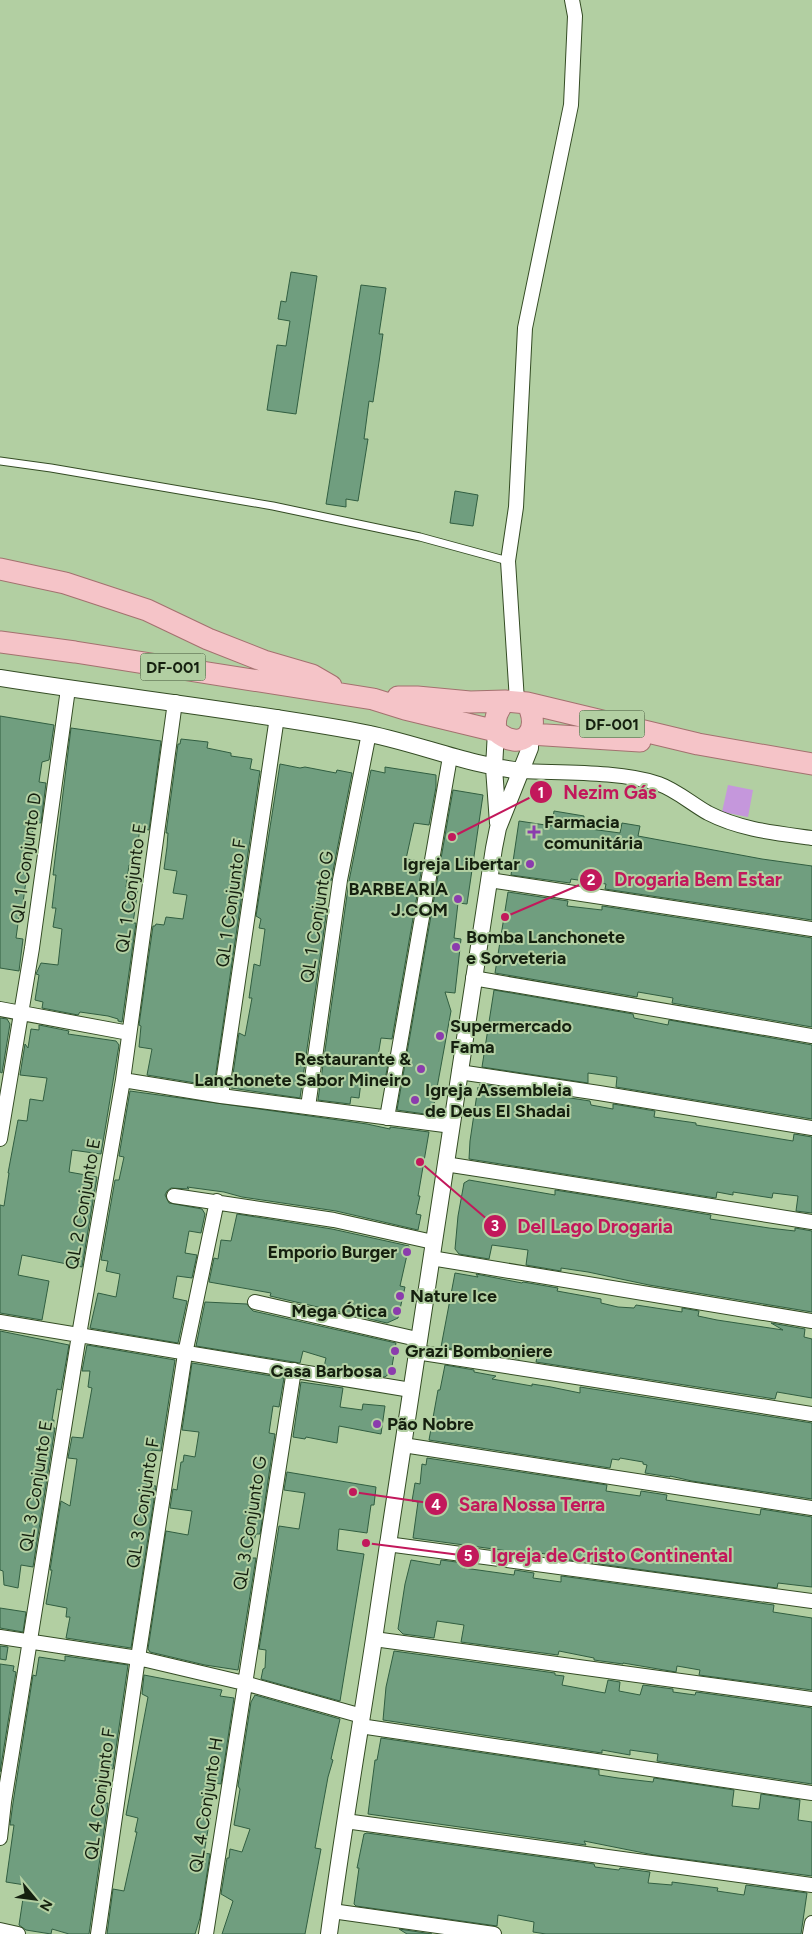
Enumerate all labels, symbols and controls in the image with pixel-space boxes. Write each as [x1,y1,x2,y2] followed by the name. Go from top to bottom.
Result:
[140,654,206,680] road number: DF-001
[580,711,644,738] road number: DF-001
[528,775,666,809] callout: Nezim Gás
[563,781,657,804] text: Nezim Gás
[538,784,544,802] text: 1
[6,791,46,925] street label: QL 1 Conjunto D
[544,811,643,854] place label: Farmacia comunitária
[111,822,151,954] street label: QL 1 Conjunto E
[528,826,540,838] marker: Farmacia comunitária
[211,837,251,969] street label: QL 1 Conjunto F
[296,849,338,985] street label: QL 1 Conjunto G
[403,853,520,875] place label: Igreja Libertar
[524,858,536,870] marker: Igreja Libertar
[579,863,792,897] callout: Drogaria Bem Estar
[614,868,782,891] text: Drogaria Bem Estar
[587,871,596,889] text: 2
[348,878,448,921] place label: BARBEARIA J.COM
[452,893,464,905] marker: BARBEARIA J.COM
[466,926,625,969] place label: Bomba Lanchonete e Sorveteria
[450,941,462,953] marker: Bomba Lanchonete e Sorveteria
[450,1015,572,1058] place label: Supermercado Fama
[434,1030,446,1042] marker: Supermercado Fama
[194,1048,411,1091] place label: Restaurante & Lanchonete Sabor Mineiro
[415,1063,427,1075] marker: Restaurante & Lanchonete Sabor Mineiro
[425,1079,572,1122] place label: Igreja Assembleia de Deus El Shadai
[409,1094,421,1106] marker: Igreja Assembleia de Deus El Shadai
[61,1137,105,1271] street label: QL 2 Conjunto E
[482,1209,683,1243] callout: Del Lago Drogaria
[517,1215,673,1238] text: Del Lago Drogaria
[491,1217,499,1235] text: 3
[267,1241,397,1263] place label: Emporio Burger
[401,1246,413,1258] marker: Emporio Burger
[410,1285,497,1307] place label: Nature Ice
[394,1290,406,1302] marker: Nature Ice
[291,1300,387,1322] place label: Mega Ótica
[391,1305,403,1317] marker: Mega Ótica
[405,1340,552,1362] place label: Grazi Bomboniere
[389,1345,401,1357] marker: Grazi Bomboniere
[270,1360,382,1382] place label: Casa Barbosa
[386,1365,398,1377] marker: Casa Barbosa
[387,1413,474,1435] place label: Pão Nobre
[371,1418,383,1430] marker: Pão Nobre
[15,1419,57,1553] street label: QL 3 Conjunto E
[122,1436,164,1570] street label: QL 3 Conjunto F
[229,1454,272,1592] street label: QL 3 Conjunto G
[424,1487,615,1521] callout: Sara Nossa Terra
[459,1493,605,1516] text: Sara Nossa Terra
[431,1496,441,1514] text: 4
[456,1539,742,1573] callout: Igreja de Cristo Continental
[491,1544,733,1567] text: Igreja de Cristo Continental
[464,1547,473,1565] text: 5
[80,1726,120,1862] street label: QL 4 Conjunto F
[184,1736,228,1874] street label: QL 4 Conjunto H
[10,1874,60,1924] north arrow
[36,1896,56,1914] text: N

